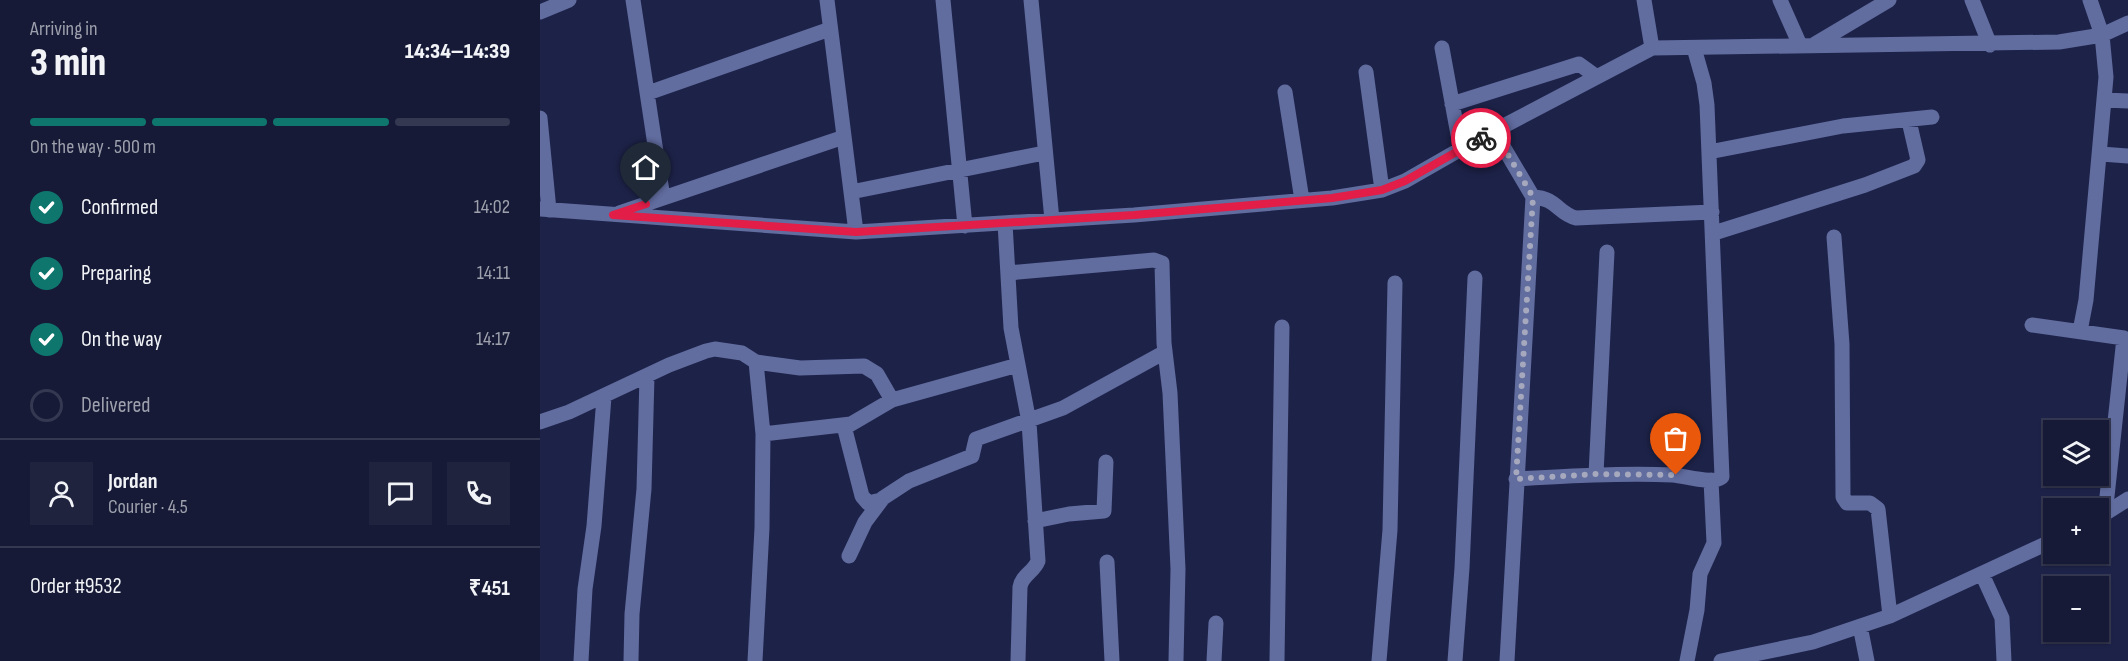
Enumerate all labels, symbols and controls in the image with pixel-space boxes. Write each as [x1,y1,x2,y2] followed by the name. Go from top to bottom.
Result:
[30,17,98,41] text: Arriving in
[405,38,510,65] text: 14:34–14:39
[30,40,106,87] text: 3 min
[1451,108,1511,168] courier
[1465,122,1498,155] icon: bike
[30,135,156,159] text: On the way · 500 m
[620,142,671,204] pin
[629,151,662,184] icon: home
[30,191,63,224] icon: check
[81,194,158,221] text: Confirmed
[474,195,510,219] text: 14:02
[30,257,63,290] icon: check
[81,260,151,287] text: Preparing
[477,261,510,285] text: 14:11
[30,323,63,356] icon: check
[81,326,162,353] text: On the way
[476,327,510,351] text: 14:17
[81,392,150,419] text: Delivered
[1650,413,1701,475] pin
[2043,420,2109,642] map controls
[2043,420,2109,486] button: layers
[1659,422,1692,455] icon: bag
[30,462,93,525] button: person
[369,462,432,525] button: chat
[447,462,510,525] button: phone
[108,468,157,495] text: Jordan
[108,495,188,519] text: Courier · 4.5
[2043,498,2109,564] button: +
[30,573,122,600] text: Order #9532
[469,575,510,602] text: ₹451
[2043,576,2109,642] button: −

